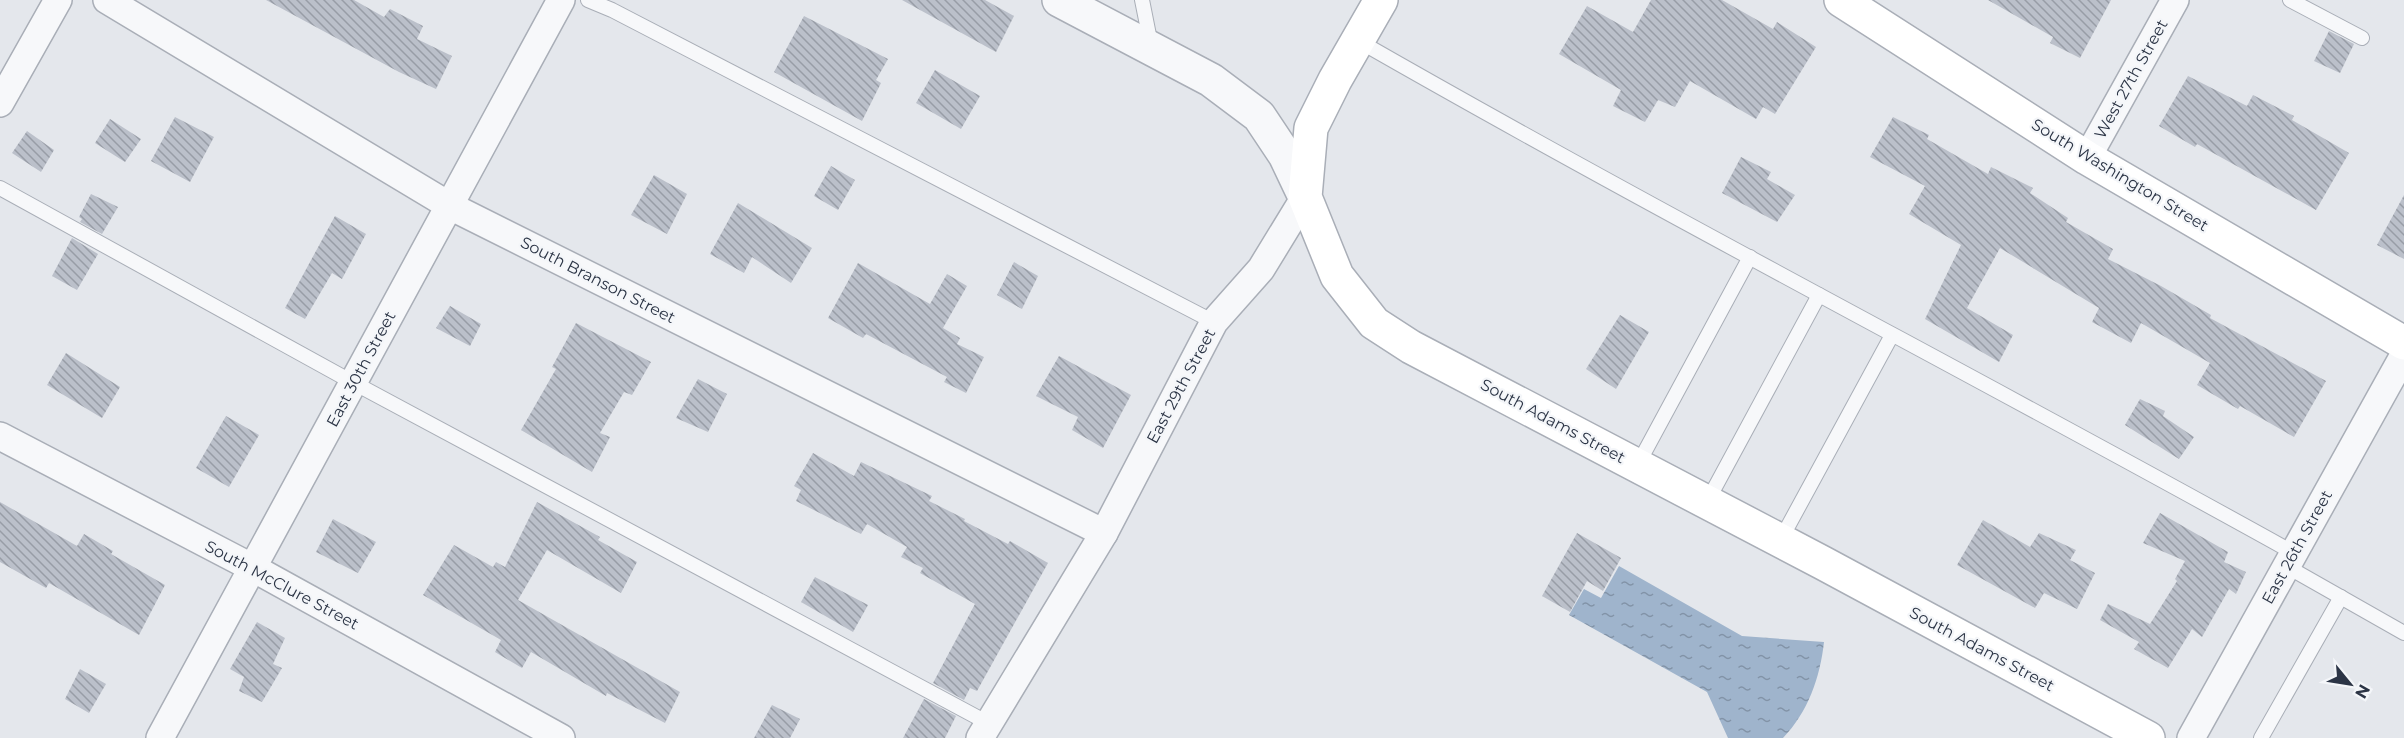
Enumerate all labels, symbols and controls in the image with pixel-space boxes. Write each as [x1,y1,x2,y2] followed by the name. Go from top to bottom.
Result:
[2090,16,2172,142] street label: West 27th Street
[2028,115,2212,236] street label: South Washington Street
[517,233,679,328] street label: South Branson Street
[323,308,400,430] street label: East 30th Street
[1143,325,1220,447] street label: East 29th Street
[1477,375,1629,467] street label: South Adams Street
[2258,486,2336,607] street label: East 26th Street
[202,536,363,634] street label: South McClure Street
[1906,603,2058,695] street label: South Adams Street
[2320,654,2380,714] north arrow
[2351,681,2374,702] text: N

